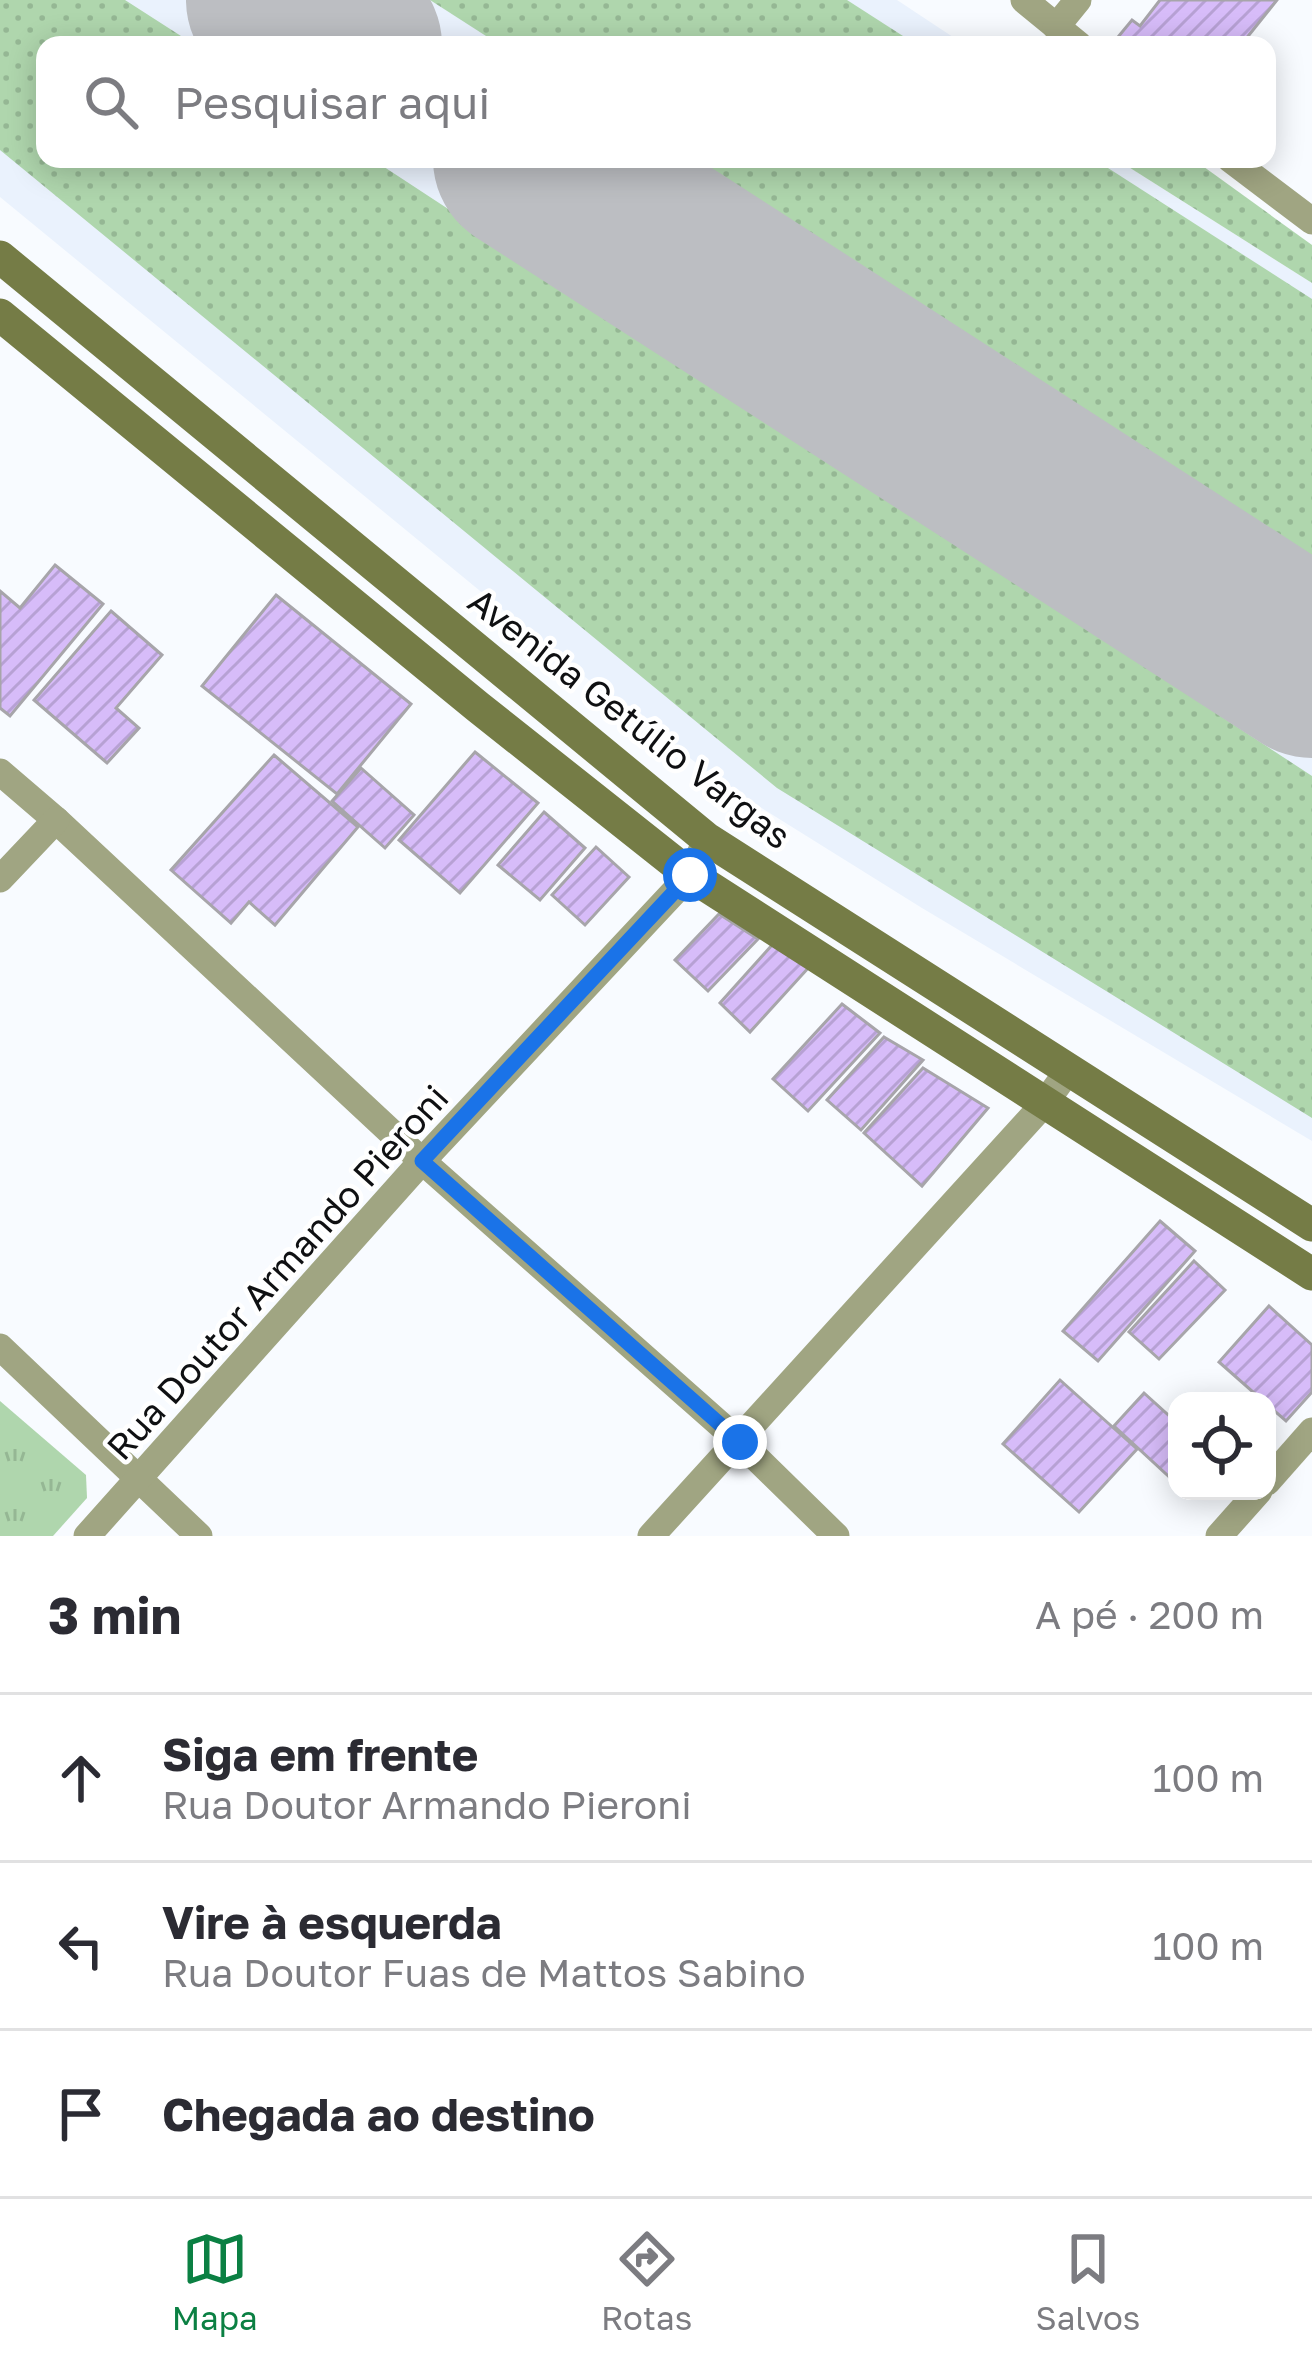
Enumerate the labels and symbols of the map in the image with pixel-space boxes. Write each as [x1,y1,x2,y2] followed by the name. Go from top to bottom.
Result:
[460,579,800,857] street label: Avenida Getúlio Vargas
[663,848,717,902] route start
[97,1076,457,1468] street label: Rua Doutor Armando Pieroni
[713,1415,767,1469] route end

